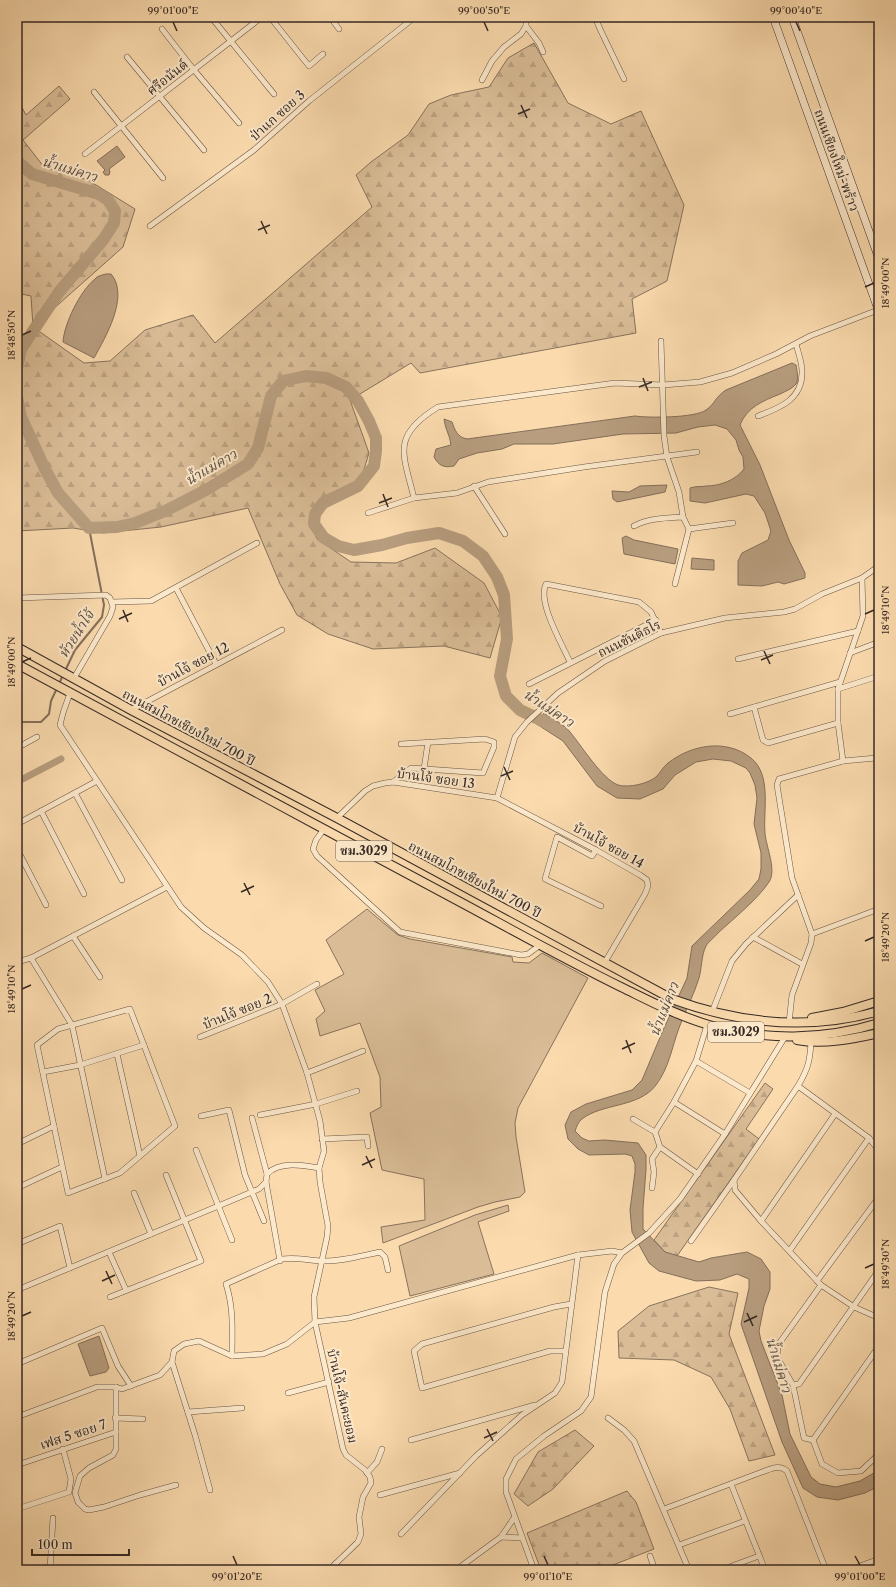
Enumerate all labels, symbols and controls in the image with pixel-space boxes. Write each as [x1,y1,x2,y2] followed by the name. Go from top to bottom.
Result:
[148,4,199,17] text: 99°01'00"E
[458,4,510,17] text: 99°00'50"E
[770,4,822,17] text: 99°00'40"E
[143,56,191,98] street label: ศรีอนันต์
[246,86,308,144] street label: ป่าแก ซอย 3
[811,107,863,213] street label: ถนนเชียงใหม่-พร้าว
[40,151,101,186] water label: น้ำแม่คาว
[879,257,892,309] text: 18°49'00"N
[5,310,18,360] text: 18°48'50"N
[181,444,241,489] water label: น้ำแม่คาว
[879,585,892,635] text: 18°49'10"N
[53,604,100,661] water label: ห้วยน้ำโจ้
[595,616,663,660] street label: ถนนขันติธโร
[5,636,18,688] text: 18°49'00"N
[155,638,231,690] street label: บ้านโจ้ ซอย 12
[520,684,579,731] water label: น้ำแม่คาว
[120,685,258,769] street label: ถนนสมโภชเชียงใหม่ 700 ปี
[396,765,476,791] street label: บ้านโจ้ ซอย 13
[571,819,647,871] street label: บ้านโจ้ ซอย 14
[406,837,544,921] street label: ถนนสมโภชเชียงใหม่ 700 ปี
[336,841,392,861] road number: ชม.3029
[879,912,892,962] text: 18°49'20"N
[5,964,18,1014] text: 18°49'10"N
[644,978,683,1039] water label: น้ำแม่คาว
[200,990,274,1032] street label: บ้านโจ้ ซอย 2
[708,1022,764,1042] road number: ชม.3029
[879,1239,892,1289] text: 18°49'30"N
[5,1291,18,1341] text: 18°49'20"N
[762,1335,797,1396] water label: น้ำแม่คาว
[324,1347,362,1445] street label: บ้านโจ้-สันคะยอม
[38,1416,109,1452] street label: เฟส 5 ซอย 7
[32,1531,129,1557] scale bar
[38,1537,73,1552] text: 100 m
[212,1570,262,1583] text: 99°01'20"E
[524,1570,572,1583] text: 99°01'10"E
[835,1570,886,1583] text: 99°01'00"E

